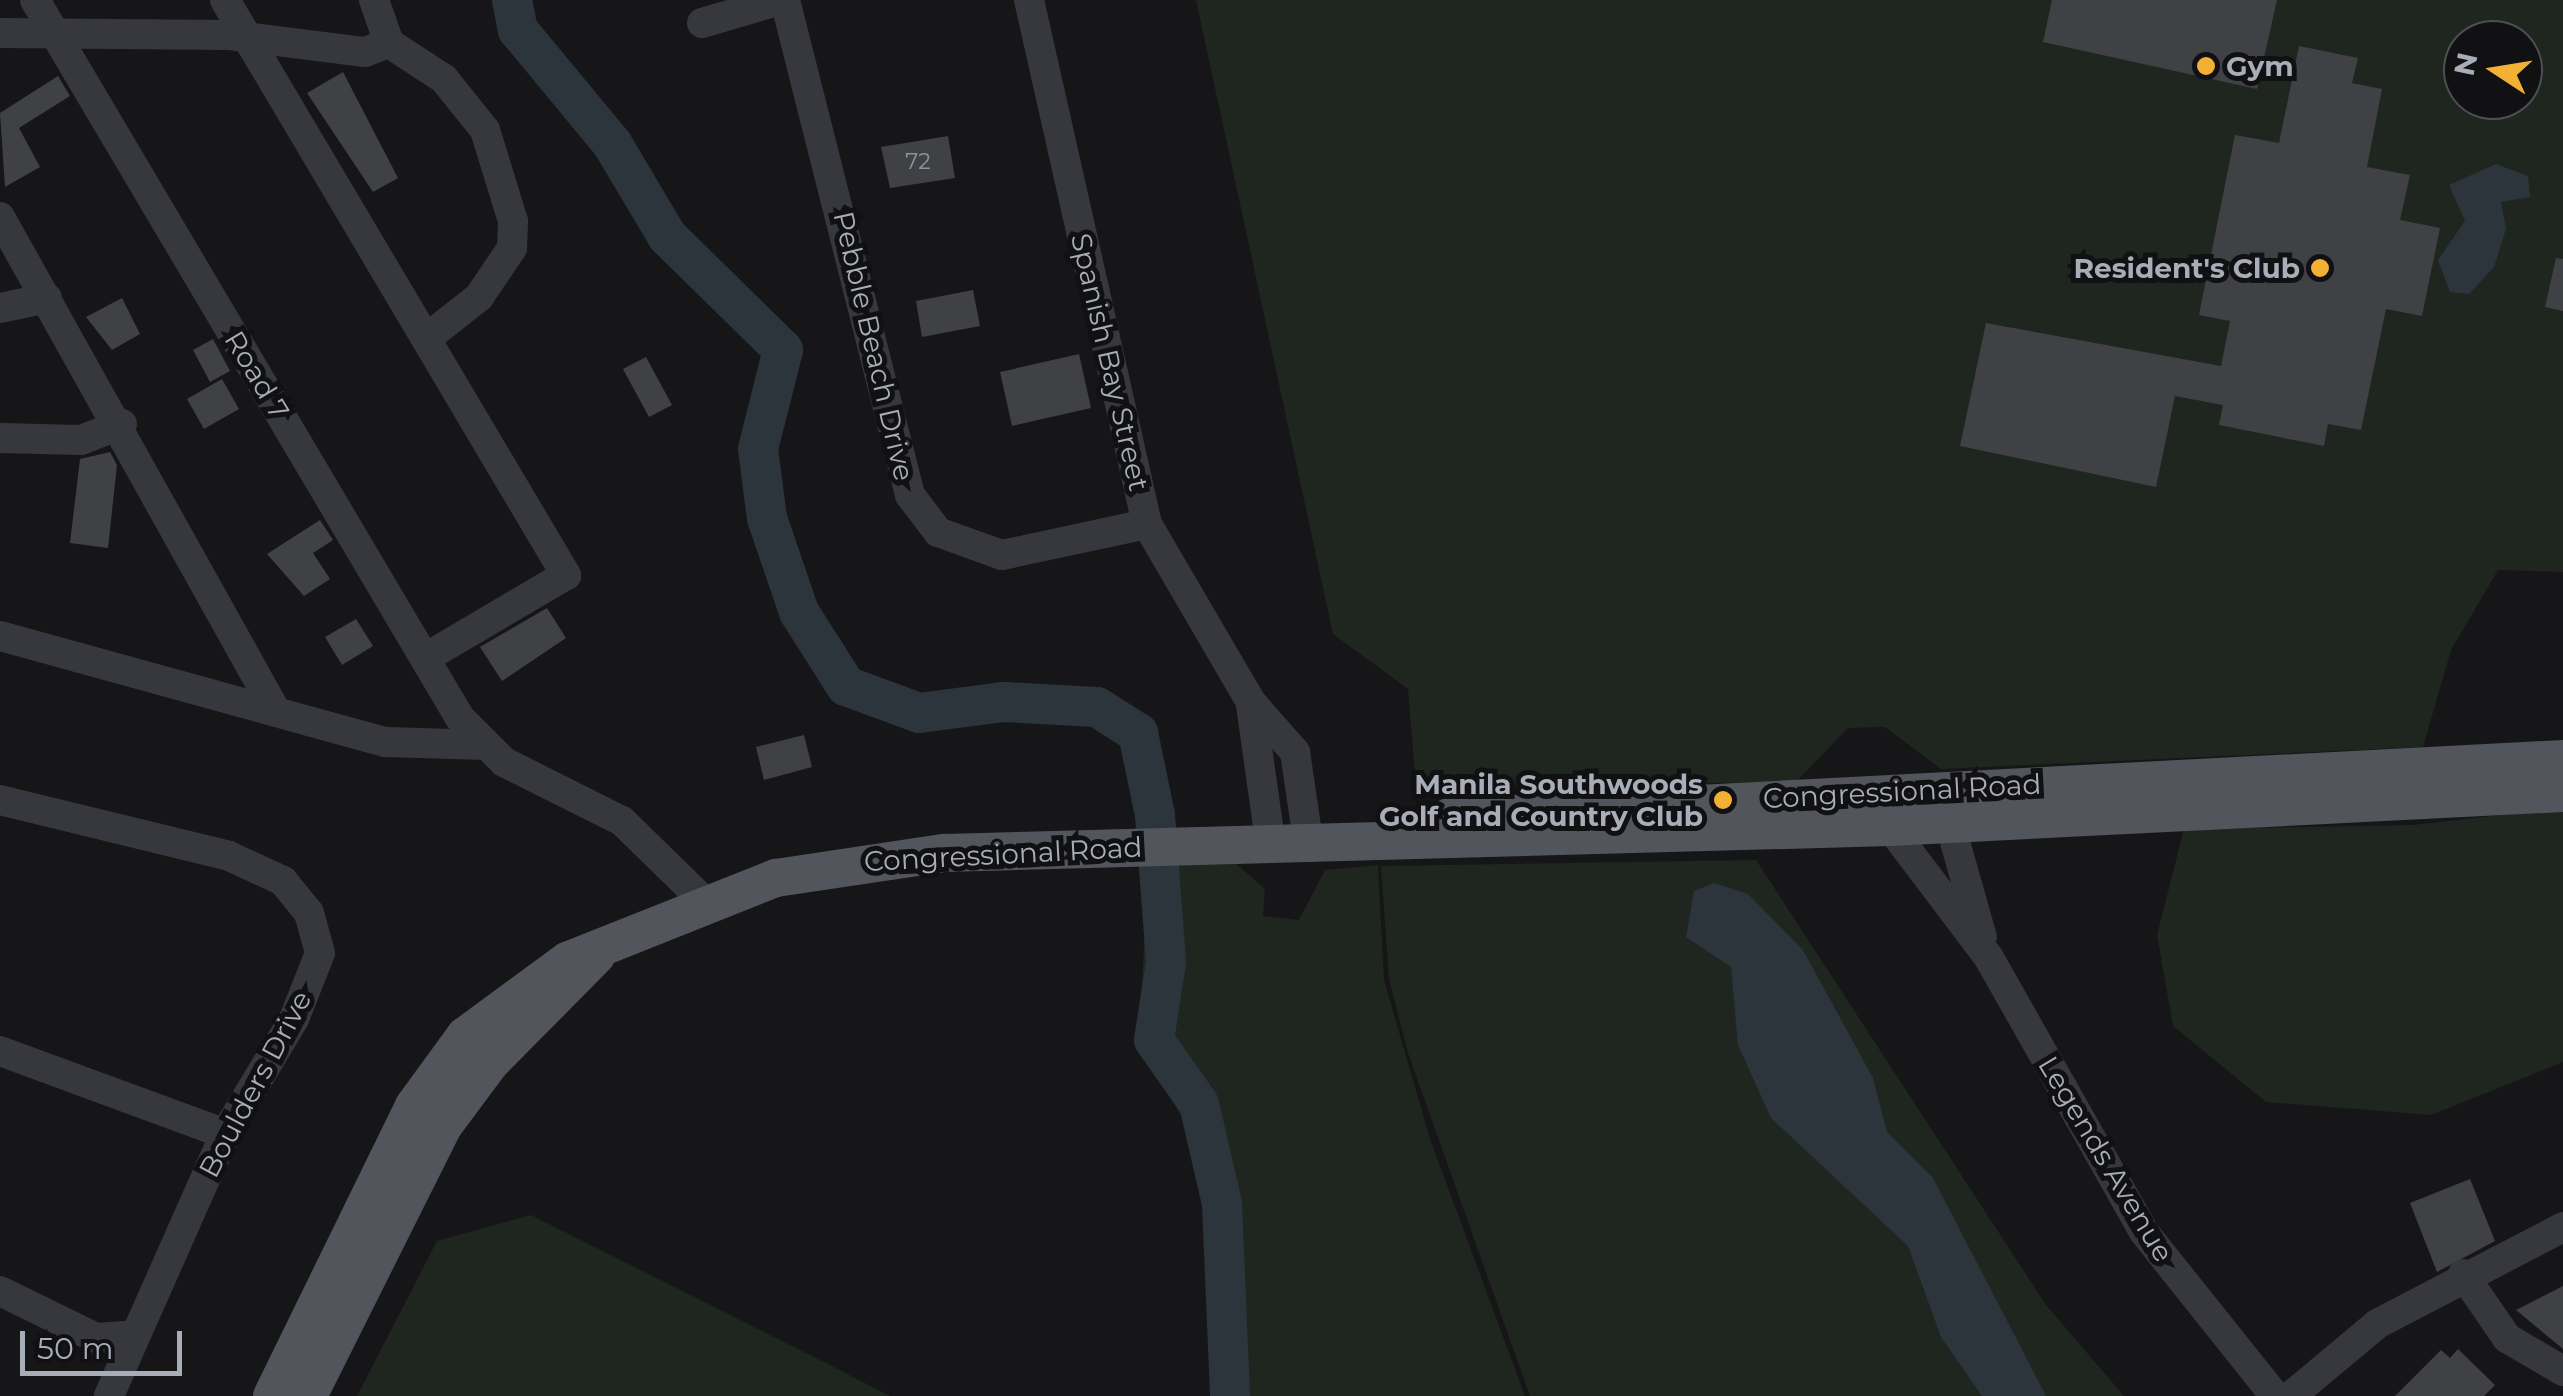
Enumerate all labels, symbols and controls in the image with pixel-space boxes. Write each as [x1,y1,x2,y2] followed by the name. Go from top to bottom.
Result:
[2443,20,2543,120] north arrow
[2226,49,2294,83] place label: Gym
[2447,50,2485,79] text: N
[2195,55,2217,77] marker: Gym
[905,149,931,175] house number: 72
[827,208,921,484] street label: Pebble Beach Drive
[1064,230,1156,494] street label: Spanish Bay Street
[2073,251,2300,285] place label: Resident's Club
[2309,257,2331,279] marker: Resident's Club
[218,325,296,425] street label: Road 7
[1379,767,1703,833] place label: Manila Southwoods Golf and Country Club
[1762,767,2042,815] street label: Congressional Road
[1712,789,1734,811] marker: Manila Southwoods Golf and Country Club
[863,830,1143,878] street label: Congressional Road
[192,985,318,1183] street label: Boulders Drive
[2031,1050,2181,1268] street label: Legends Avenue
[25,1311,188,1373] scale bar
[37,1330,114,1367] text: 50 m

